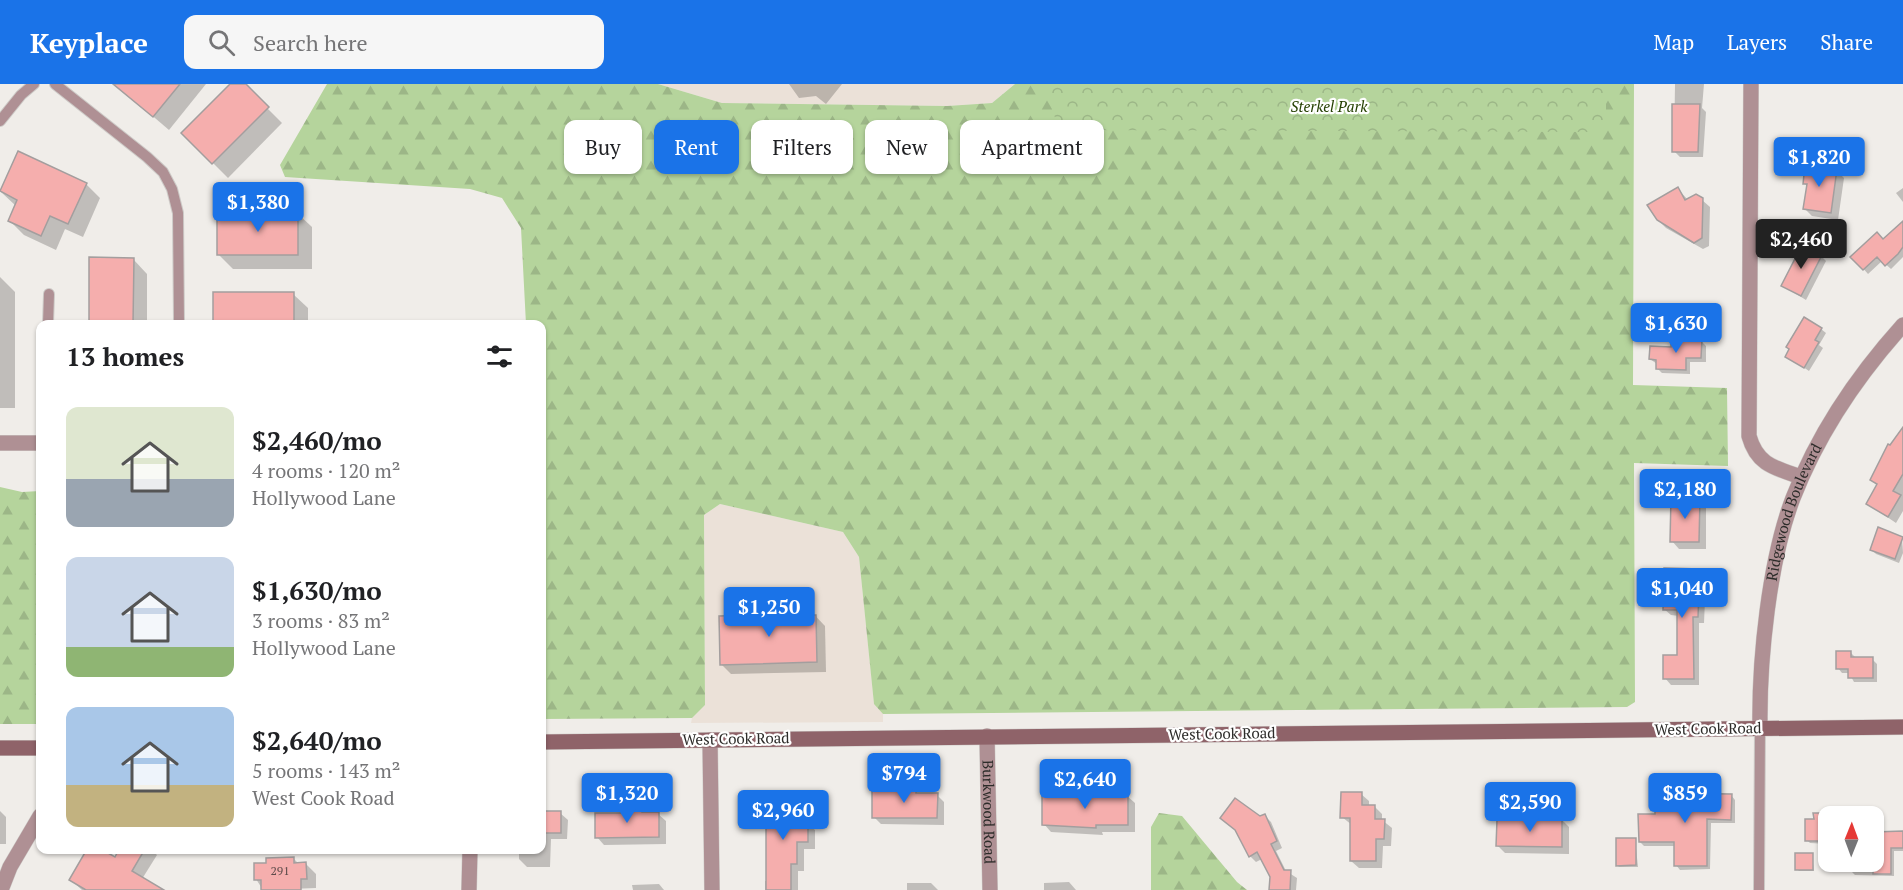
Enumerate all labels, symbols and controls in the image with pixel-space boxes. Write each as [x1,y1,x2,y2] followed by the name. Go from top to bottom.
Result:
[184,15,604,69] search box
[30,24,148,61] text: Keyplace
[205,26,238,59] icon: search
[253,28,368,57] text: Search here
[1653,28,1694,56] text: Map
[1727,28,1787,56] text: Layers
[1820,28,1873,56] text: Share
[1291,96,1368,116] park label: Sterkel Park
[564,120,642,174] chip: Buy
[654,120,739,174] chip: Rent
[751,120,853,174] chip: Filters
[865,120,948,174] chip: New
[960,120,1104,174] chip: Apartment
[1770,137,1868,188] pin: $1,820
[1788,143,1850,170] text: $1,820
[209,182,307,233] pin: $1,380
[227,188,289,215] text: $1,380
[1752,219,1850,270] pin: $2,460
[1770,225,1832,252] text: $2,460
[1627,303,1725,354] pin: $1,630
[1645,309,1707,336] text: $1,630
[66,339,184,373] text: 13 homes
[483,340,516,373] icon: filters
[252,423,382,457] text: $2,460/mo
[114,431,186,503] icon: home
[1761,440,1826,582] street label: Ridgewood Boulevard
[252,457,400,484] text: 4 rooms · 120 m²
[1636,469,1734,520] pin: $2,180
[1654,475,1716,502] text: $2,180
[252,484,396,511] text: Hollywood Lane
[1633,568,1731,619] pin: $1,040
[252,573,382,607] text: $1,630/mo
[1651,574,1713,601] text: $1,040
[114,581,186,653] icon: home
[720,587,818,638] pin: $1,250
[738,593,800,620] text: $1,250
[252,607,390,634] text: 3 rooms · 83 m²
[252,634,396,661] text: Hollywood Lane
[1654,717,1762,739] street label: West Cook Road
[1168,722,1276,744] street label: West Cook Road
[252,723,382,757] text: $2,640/mo
[682,727,790,749] street label: West Cook Road
[114,731,186,803] icon: home
[868,753,940,804] pin: $794
[252,757,400,784] text: 5 rooms · 143 m²
[881,759,927,786] text: $794
[1036,759,1134,810] pin: $2,640
[978,760,1000,864] street label: Burkwood Road
[1054,765,1116,792] text: $2,640
[578,773,676,824] pin: $1,320
[1649,773,1721,824] pin: $859
[596,779,658,806] text: $1,320
[1662,779,1708,806] text: $859
[1481,782,1579,833] pin: $2,590
[252,784,395,811] text: West Cook Road
[1499,788,1561,815] text: $2,590
[734,790,832,841] pin: $2,960
[752,796,814,823] text: $2,960
[1818,806,1884,872] north arrow
[1818,806,1884,872] map controls
[270,863,290,878] house number: 291

